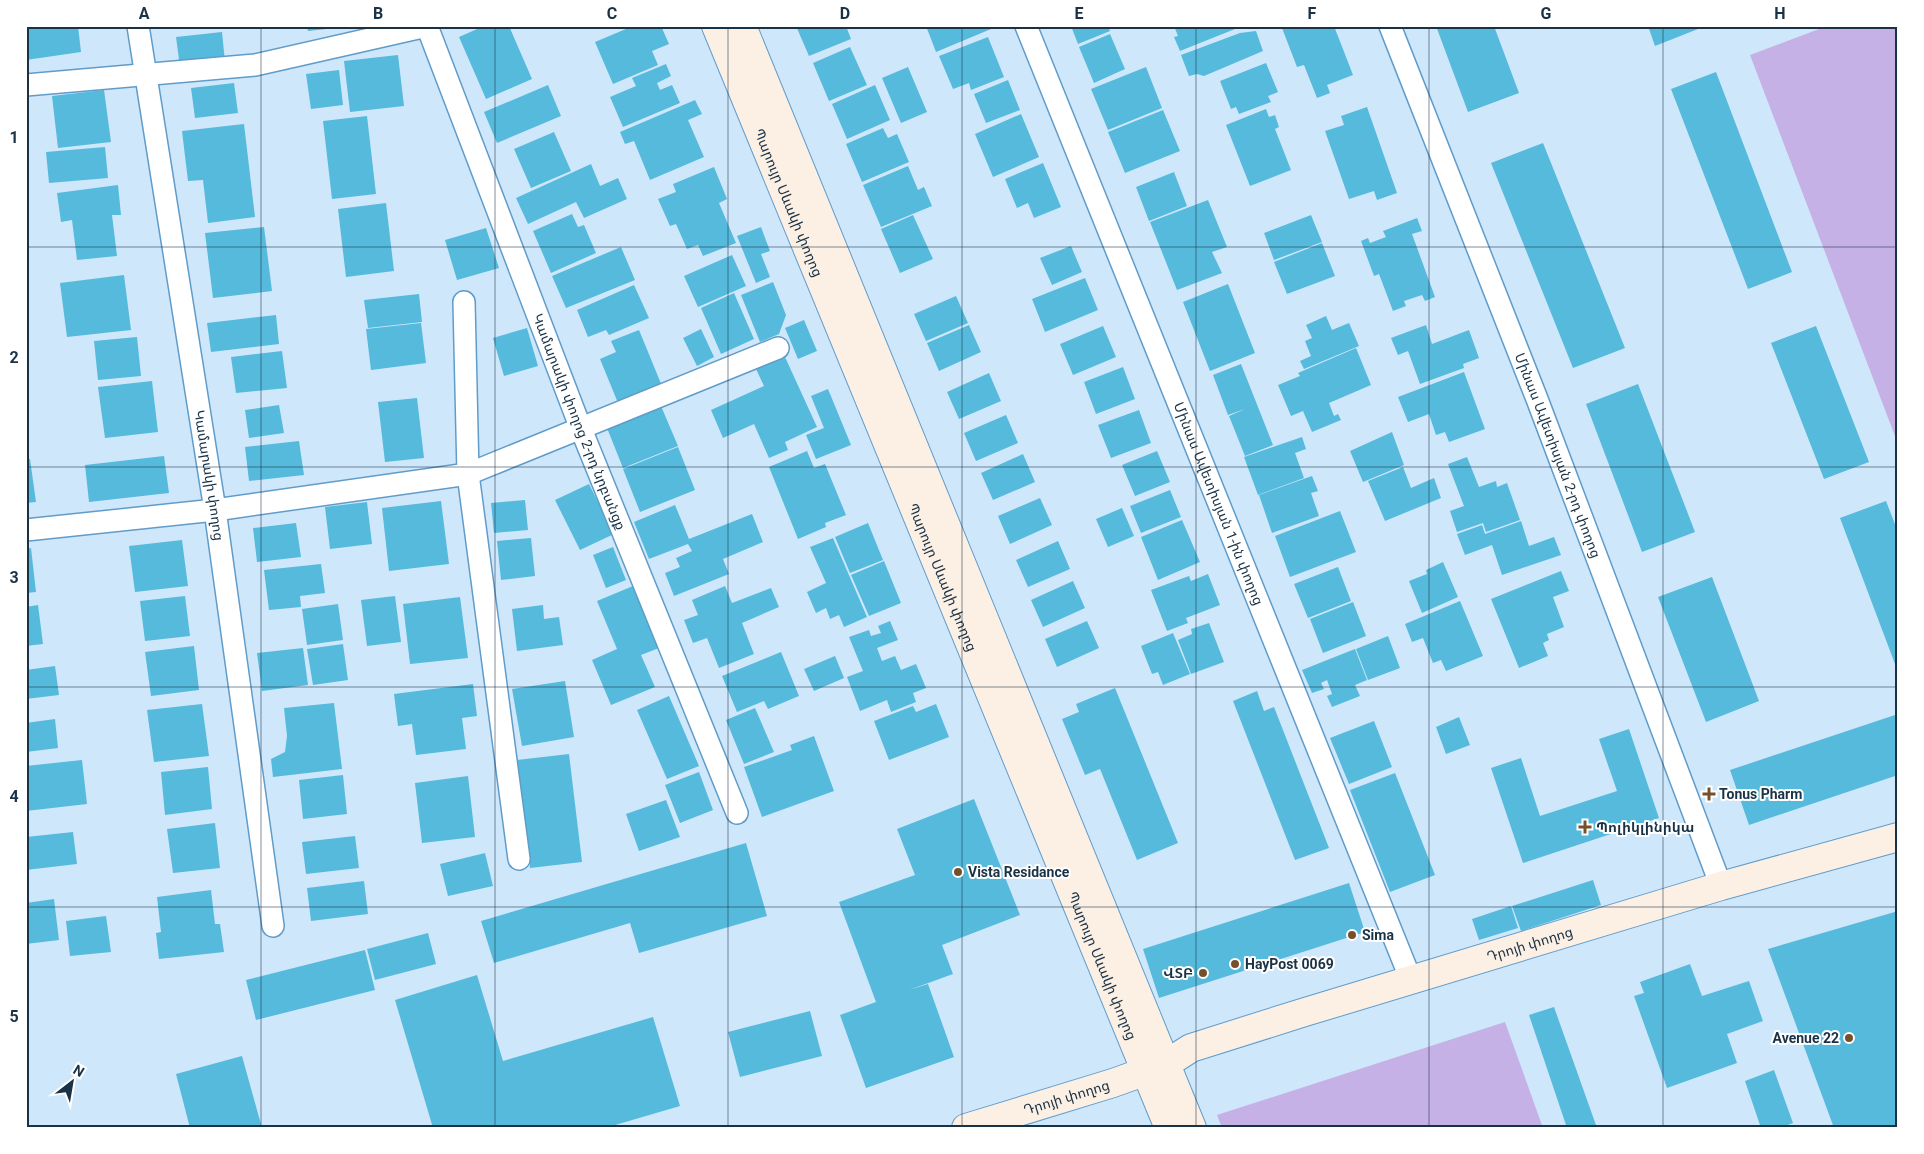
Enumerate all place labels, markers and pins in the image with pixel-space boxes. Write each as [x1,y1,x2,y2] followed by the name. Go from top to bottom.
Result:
[1719,786,1802,802] place label: Tonus Pharm
[1703,788,1715,800] marker: Tonus Pharm
[1596,819,1694,835] place label: Պոլիկլինիկա
[1578,820,1592,834] marker: Պոլիկլինիկա
[968,864,1070,880] place label: Vista Residance
[952,866,964,878] marker: Vista Residance
[1362,927,1394,943] place label: Sima
[1346,929,1358,941] marker: Sima
[1245,956,1334,972] place label: HayPost 0069
[1229,958,1241,970] marker: HayPost 0069
[1163,965,1193,981] place label: ՎՏԲ
[1197,967,1209,979] marker: ՎՏԲ
[1773,1030,1839,1046] place label: Avenue 22
[1843,1032,1855,1044] marker: Avenue 22

